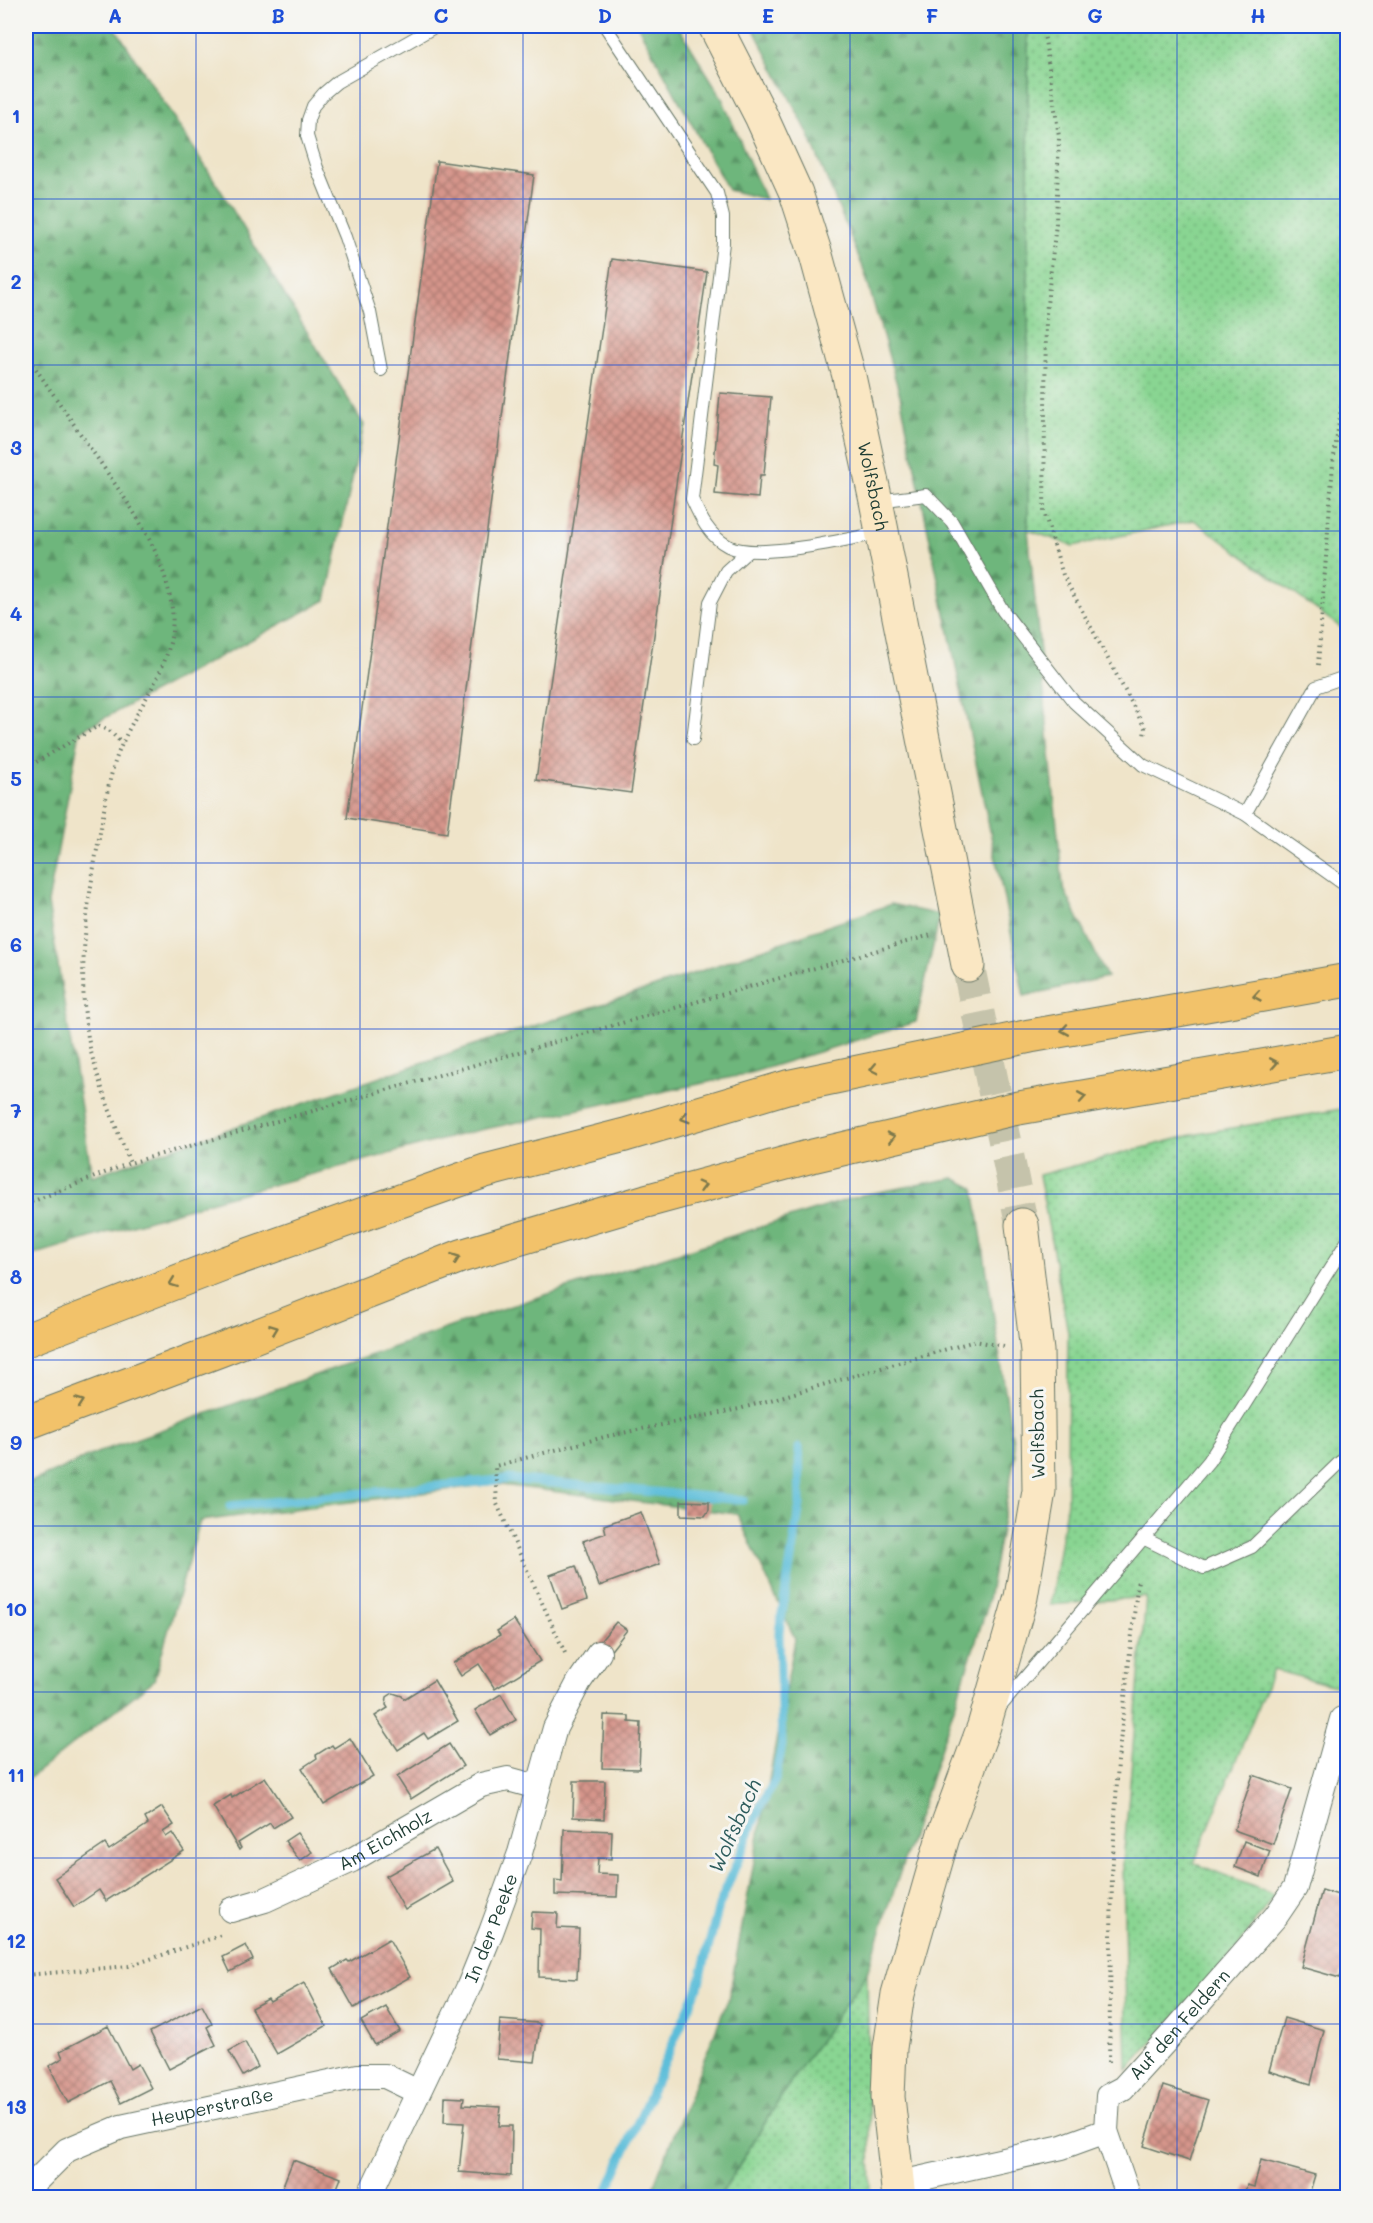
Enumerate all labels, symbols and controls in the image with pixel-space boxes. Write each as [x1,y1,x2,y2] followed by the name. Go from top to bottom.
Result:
[108,2,122,28] text: A
[271,2,285,28] text: B
[434,2,449,28] text: C
[598,2,612,28] text: D
[762,2,774,28] text: E
[926,2,939,28] text: F
[1087,2,1103,28] text: G
[1250,2,1266,28] text: H
[12,102,20,128] text: 1
[10,268,22,294] text: 2
[10,434,22,460] text: 3
[853,439,895,533] street label: Wolfsbach
[10,600,23,626] text: 4
[10,765,22,791] text: 5
[10,931,22,957] text: 6
[1252,989,1262,1002] one-way arrow
[1060,1023,1070,1036] one-way arrow
[1269,1058,1278,1070] one-way arrow
[869,1062,879,1075] one-way arrow
[1076,1091,1086,1104] one-way arrow
[10,1097,22,1123] text: 7
[680,1110,690,1123] one-way arrow
[886,1132,896,1145] one-way arrow
[697,1180,707,1193] one-way arrow
[450,1253,461,1265] one-way arrow
[10,1263,22,1289] text: 8
[169,1276,180,1288] one-way arrow
[268,1324,279,1336] one-way arrow
[1024,1389,1050,1479] street label: Wolfsbach
[74,1397,85,1409] one-way arrow
[10,1429,22,1455] text: 9
[5,1595,27,1621] text: 10
[7,1761,25,1787] text: 11
[702,1775,766,1877] water label: Wolfsbach
[334,1803,436,1876] street label: Am Eichholz
[459,1870,522,1986] street label: In der Peeke
[6,1927,26,1953] text: 12
[1123,1963,1235,2085] street label: Auf den Feldern
[148,2082,275,2131] street label: Heuperstraße
[6,2093,26,2119] text: 13

